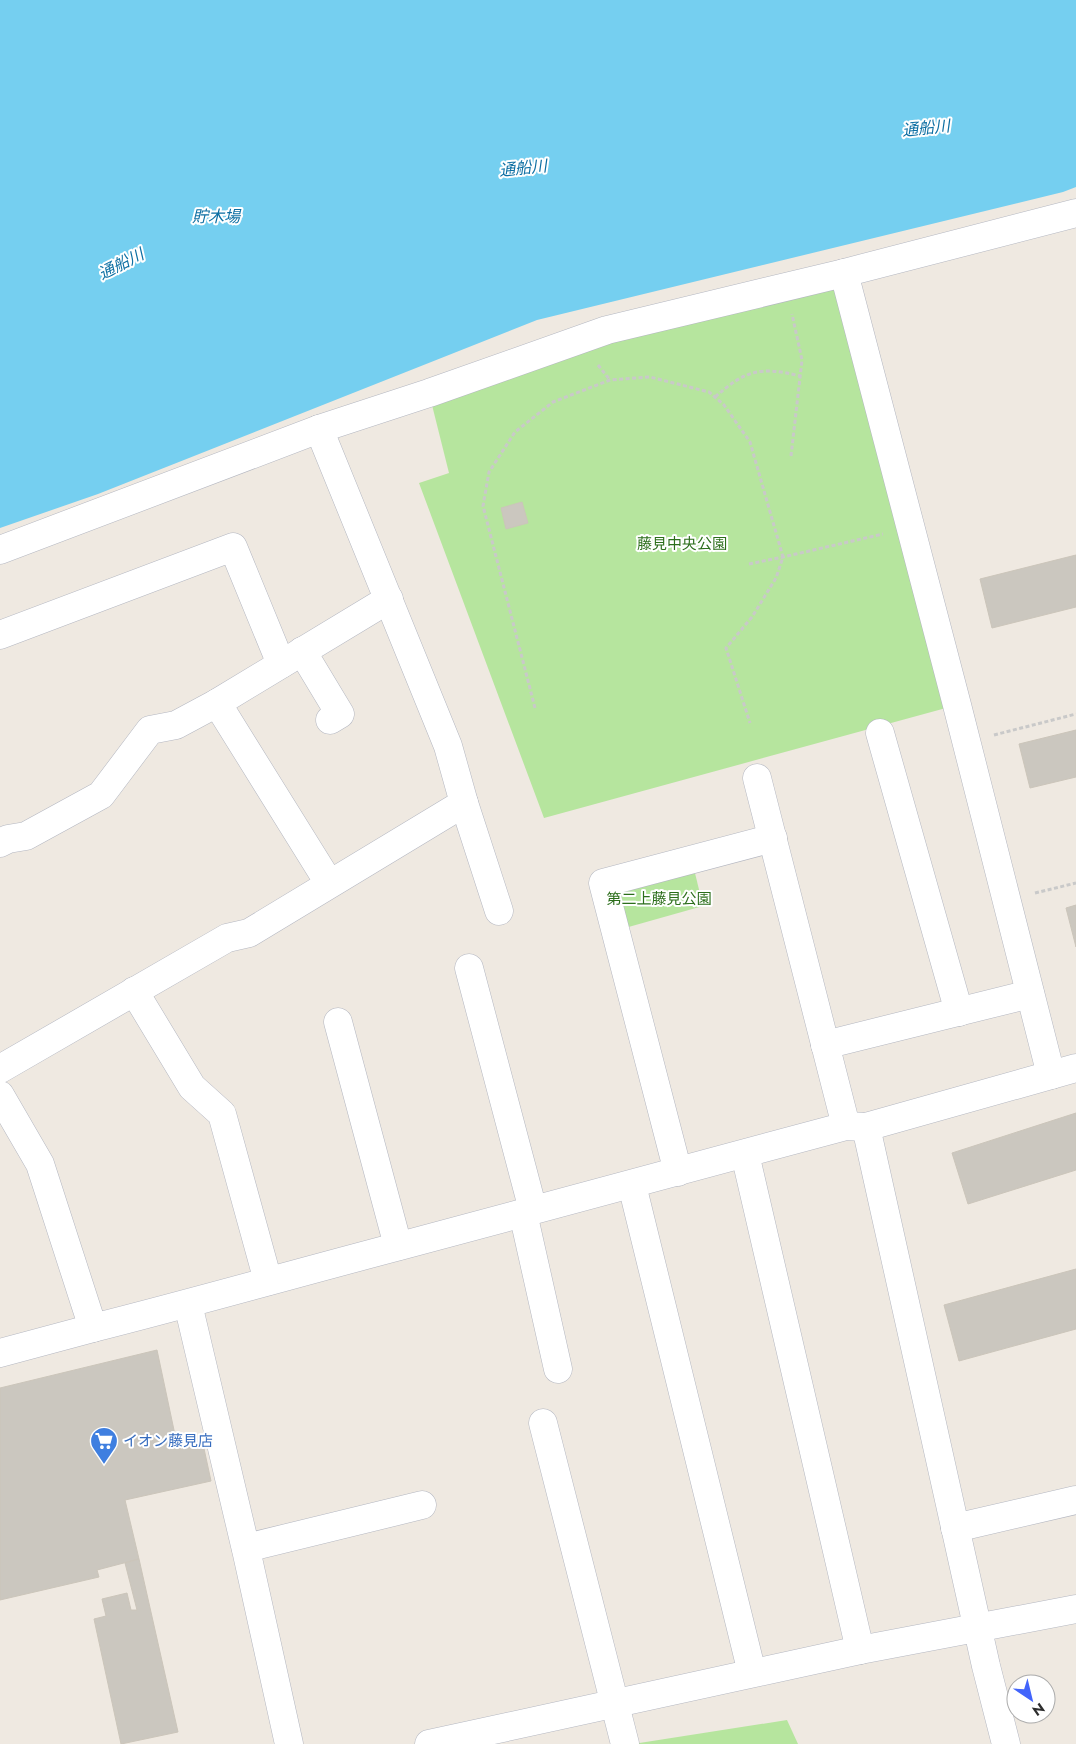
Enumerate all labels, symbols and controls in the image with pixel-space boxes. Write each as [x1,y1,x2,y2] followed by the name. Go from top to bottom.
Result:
[901,114,953,142] water label: 通船川
[498,154,550,182] water label: 通船川
[192,205,242,228] water label: 貯木場
[94,242,149,285] water label: 通船川
[637,533,727,555] park label: 藤見中央公園
[606,888,712,910] park label: 第二上藤見公園
[89,1426,119,1465] supermarket icon: イオン藤見店
[123,1430,213,1452] place label: イオン藤見店
[1006,1674,1056,1724] north arrow
[1028,1698,1049,1721] text: N

